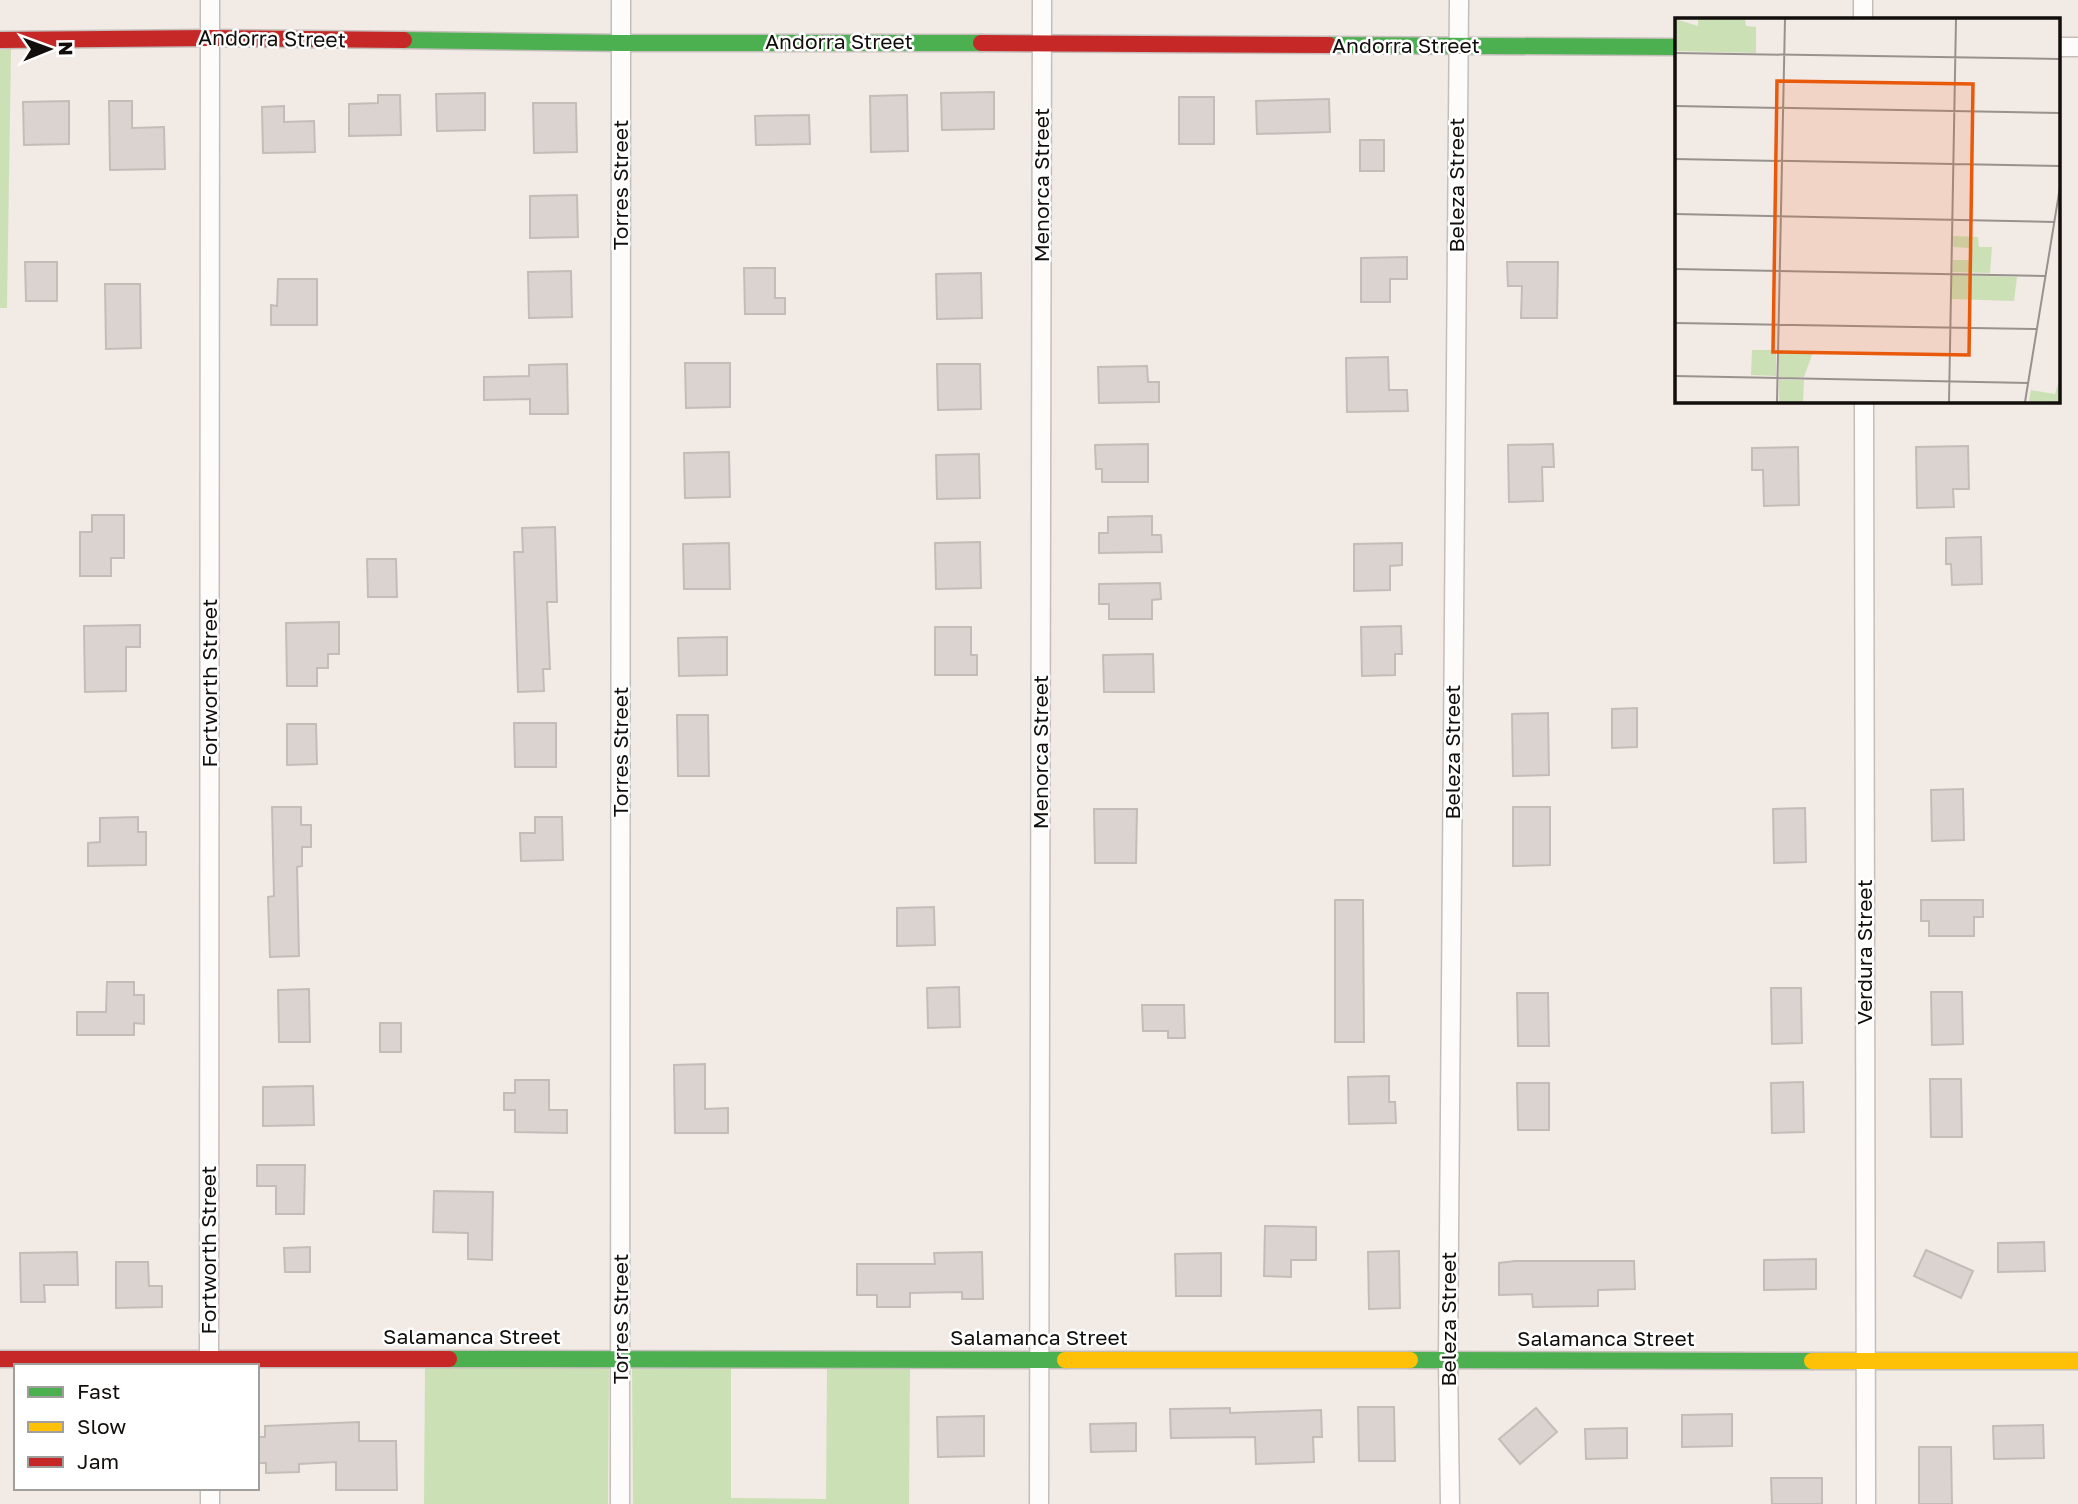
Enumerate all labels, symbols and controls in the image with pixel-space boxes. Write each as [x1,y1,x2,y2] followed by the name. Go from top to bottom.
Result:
[14,14,84,84] north arrow
[1675,18,2060,402] inset map
[198,24,346,52] street label: Andorra Street
[765,28,913,54] street label: Andorra Street
[1332,32,1480,58] street label: Andorra Street
[55,41,78,56] text: N
[1028,108,1054,262] street label: Menorca Street
[1443,118,1469,252] street label: Beleza Street
[607,120,633,250] street label: Torres Street
[196,599,222,767] street label: Fortworth Street
[1027,675,1053,829] street label: Menorca Street
[1439,685,1465,819] street label: Beleza Street
[607,687,633,817] street label: Torres Street
[1851,879,1877,1025] street label: Verdura Street
[195,1166,221,1334] street label: Fortworth Street
[1435,1252,1461,1386] street label: Beleza Street
[607,1254,633,1384] street label: Torres Street
[383,1323,561,1349] street label: Salamanca Street
[950,1324,1128,1350] street label: Salamanca Street
[1517,1325,1695,1351] street label: Salamanca Street
[14,1364,259,1490] legend
[77,1378,120,1404] text: Fast
[77,1413,126,1439] text: Slow
[77,1448,119,1474] text: Jam

